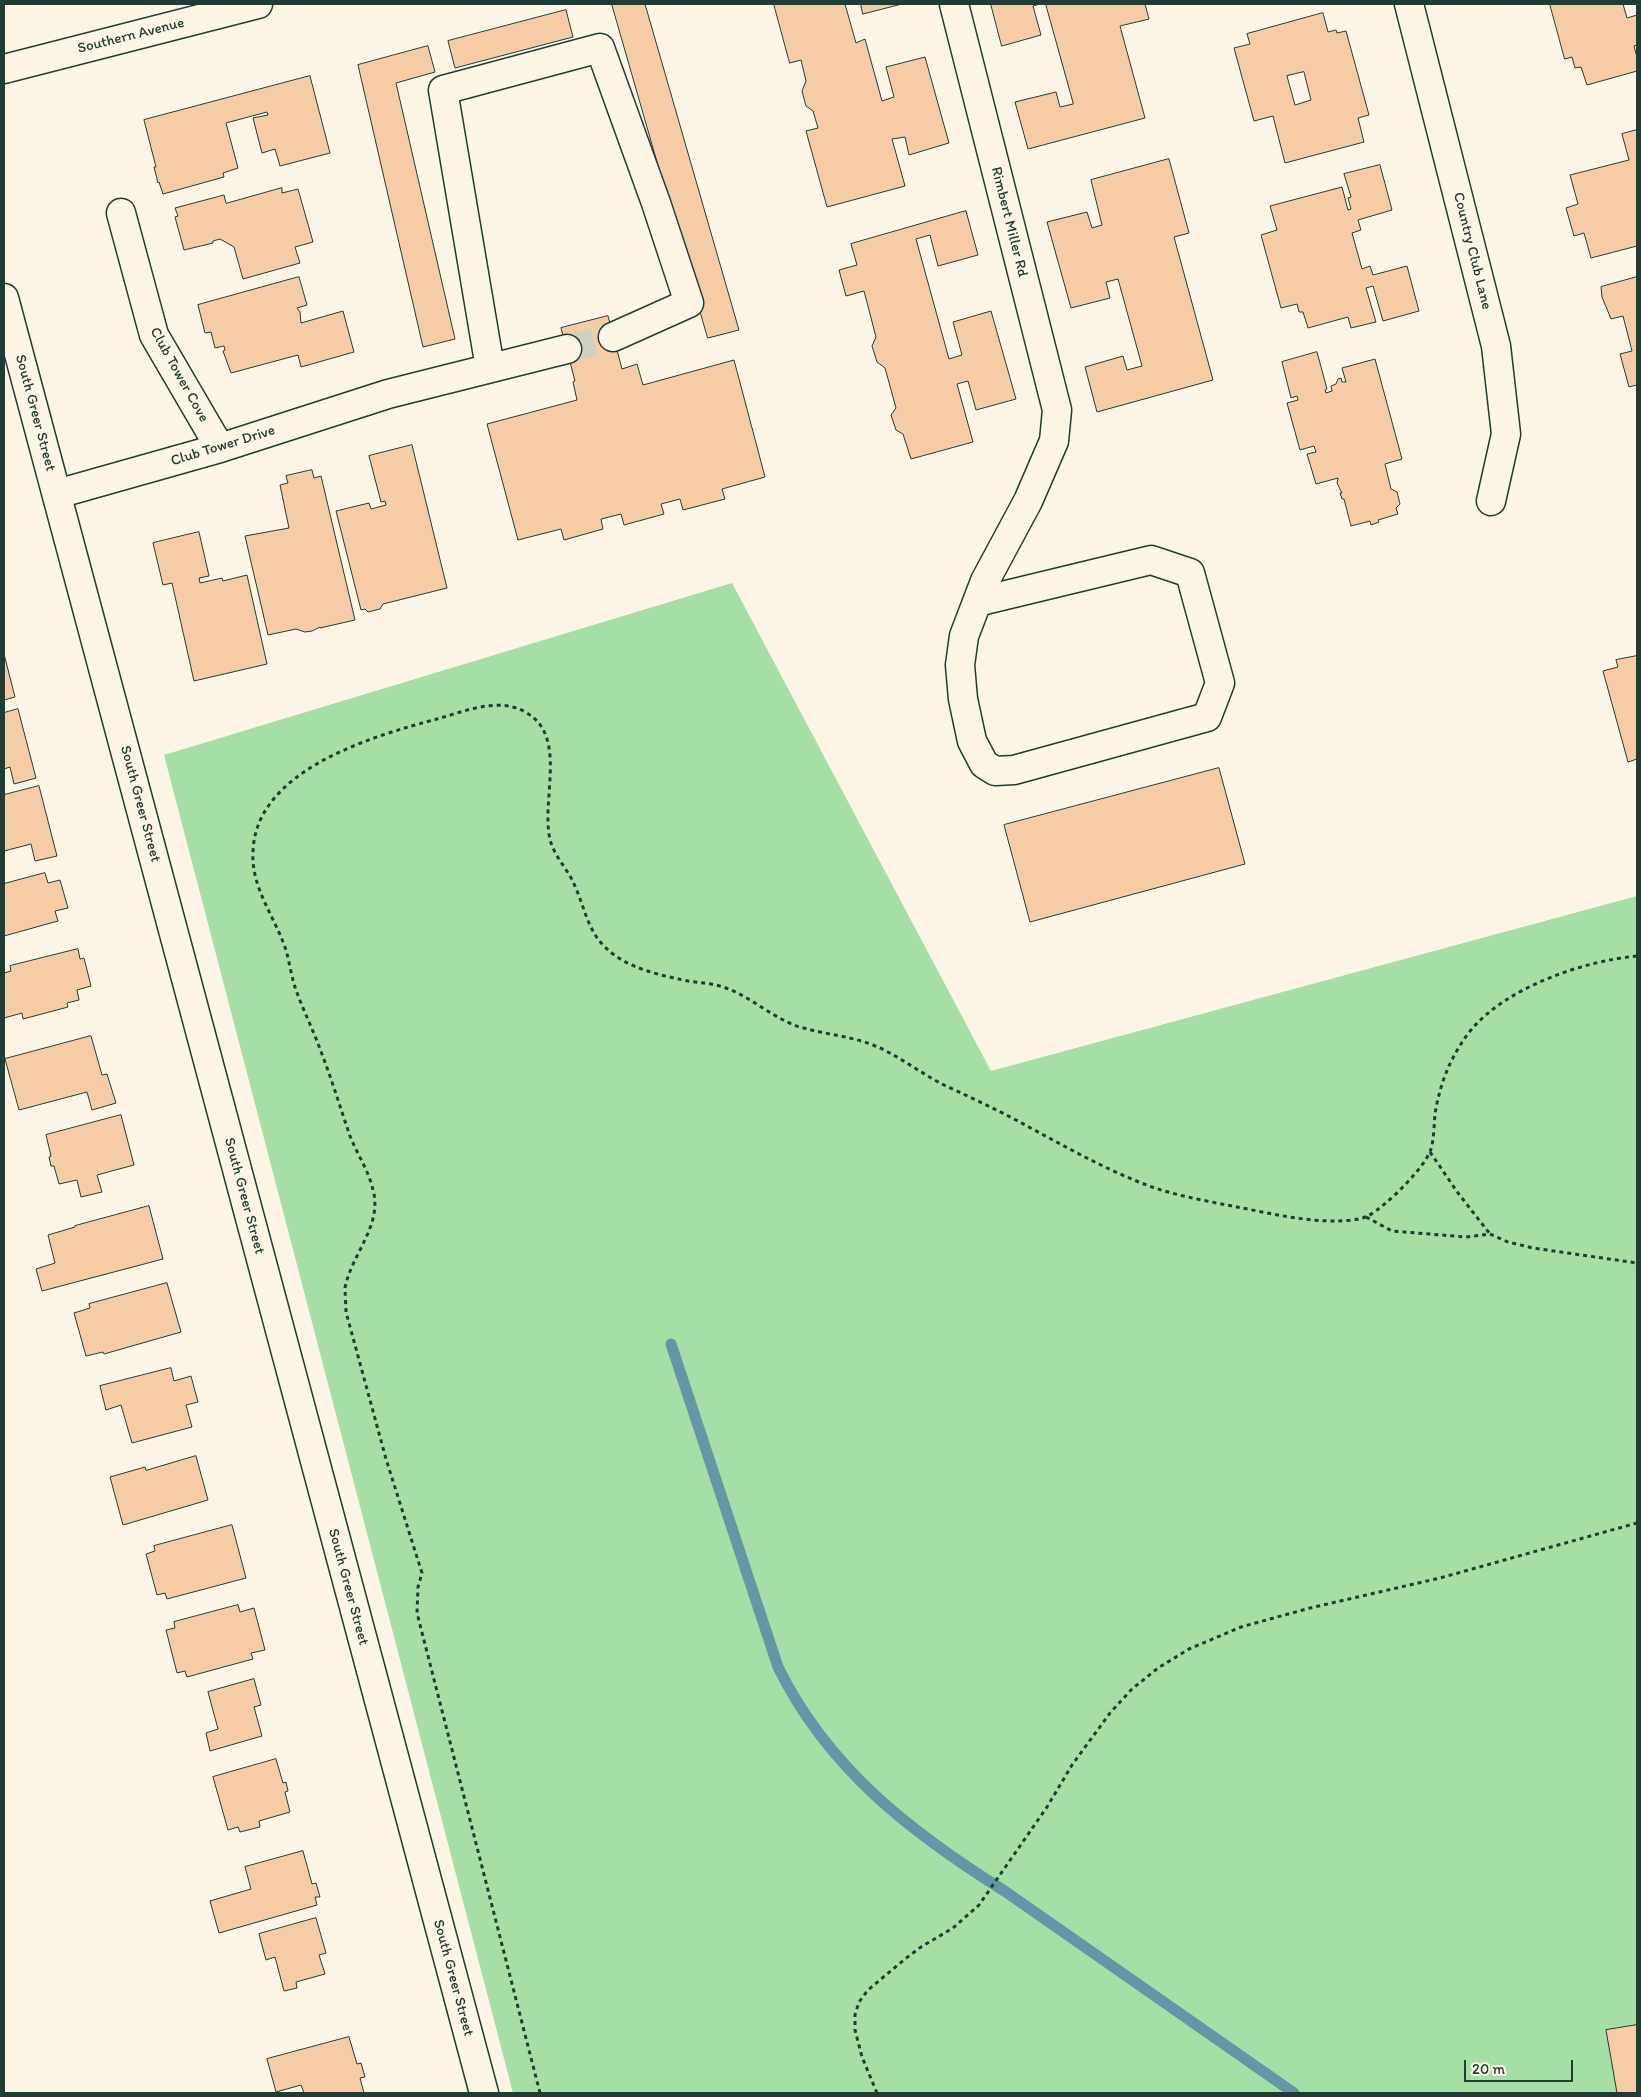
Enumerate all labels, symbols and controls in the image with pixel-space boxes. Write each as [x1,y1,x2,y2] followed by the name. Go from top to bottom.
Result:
[76,14,186,58] street label: Southern Avenue
[987,165,1031,279] street label: Rimbert Miller Rd
[1449,190,1495,312] street label: Country Club Lane
[145,324,213,426] street label: Club Tower Cove
[11,353,59,473] street label: South Greer Street
[169,422,277,470] street label: Club Tower Drive
[116,744,164,864] street label: South Greer Street
[220,1136,268,1256] street label: South Greer Street
[324,1527,372,1647] street label: South Greer Street
[429,1918,477,2038] street label: South Greer Street
[1466,2050,1575,2082] scale bar
[1472,2060,1505,2078] text: 20 m

